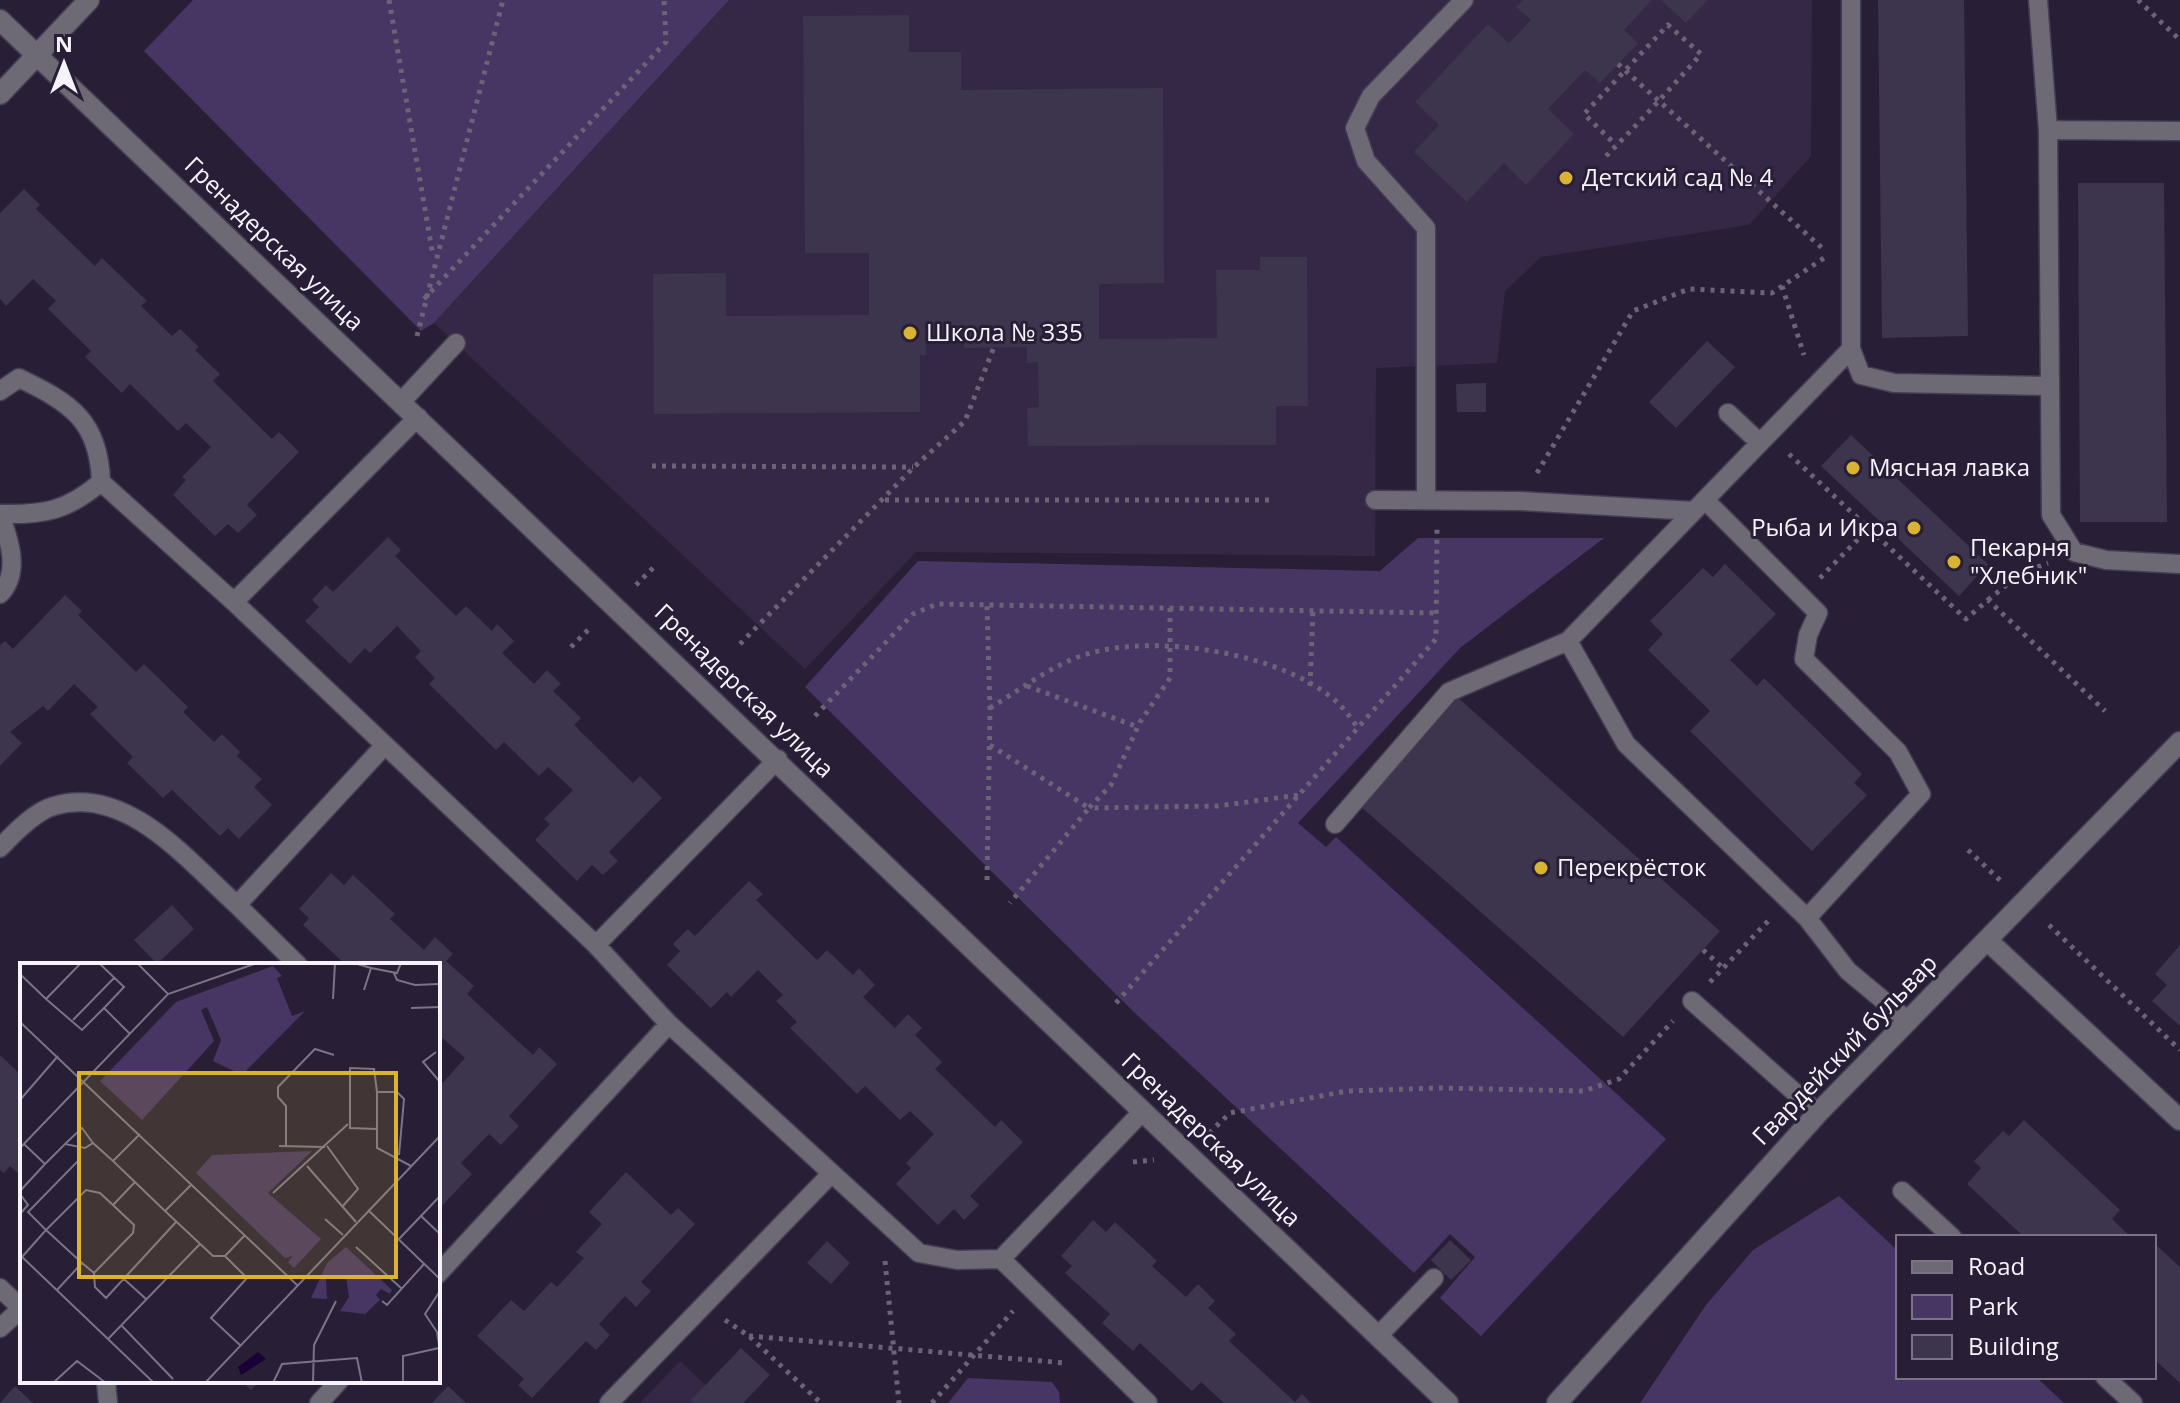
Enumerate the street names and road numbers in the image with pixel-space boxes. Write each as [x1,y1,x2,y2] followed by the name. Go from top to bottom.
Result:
[178,149,372,337] street label: Гренадерская улица
[648,596,842,784] street label: Гренадерская улица
[1744,946,1944,1152] street label: Гвардейский бульвар
[1115,1045,1309,1233] street label: Гренадерская улица

